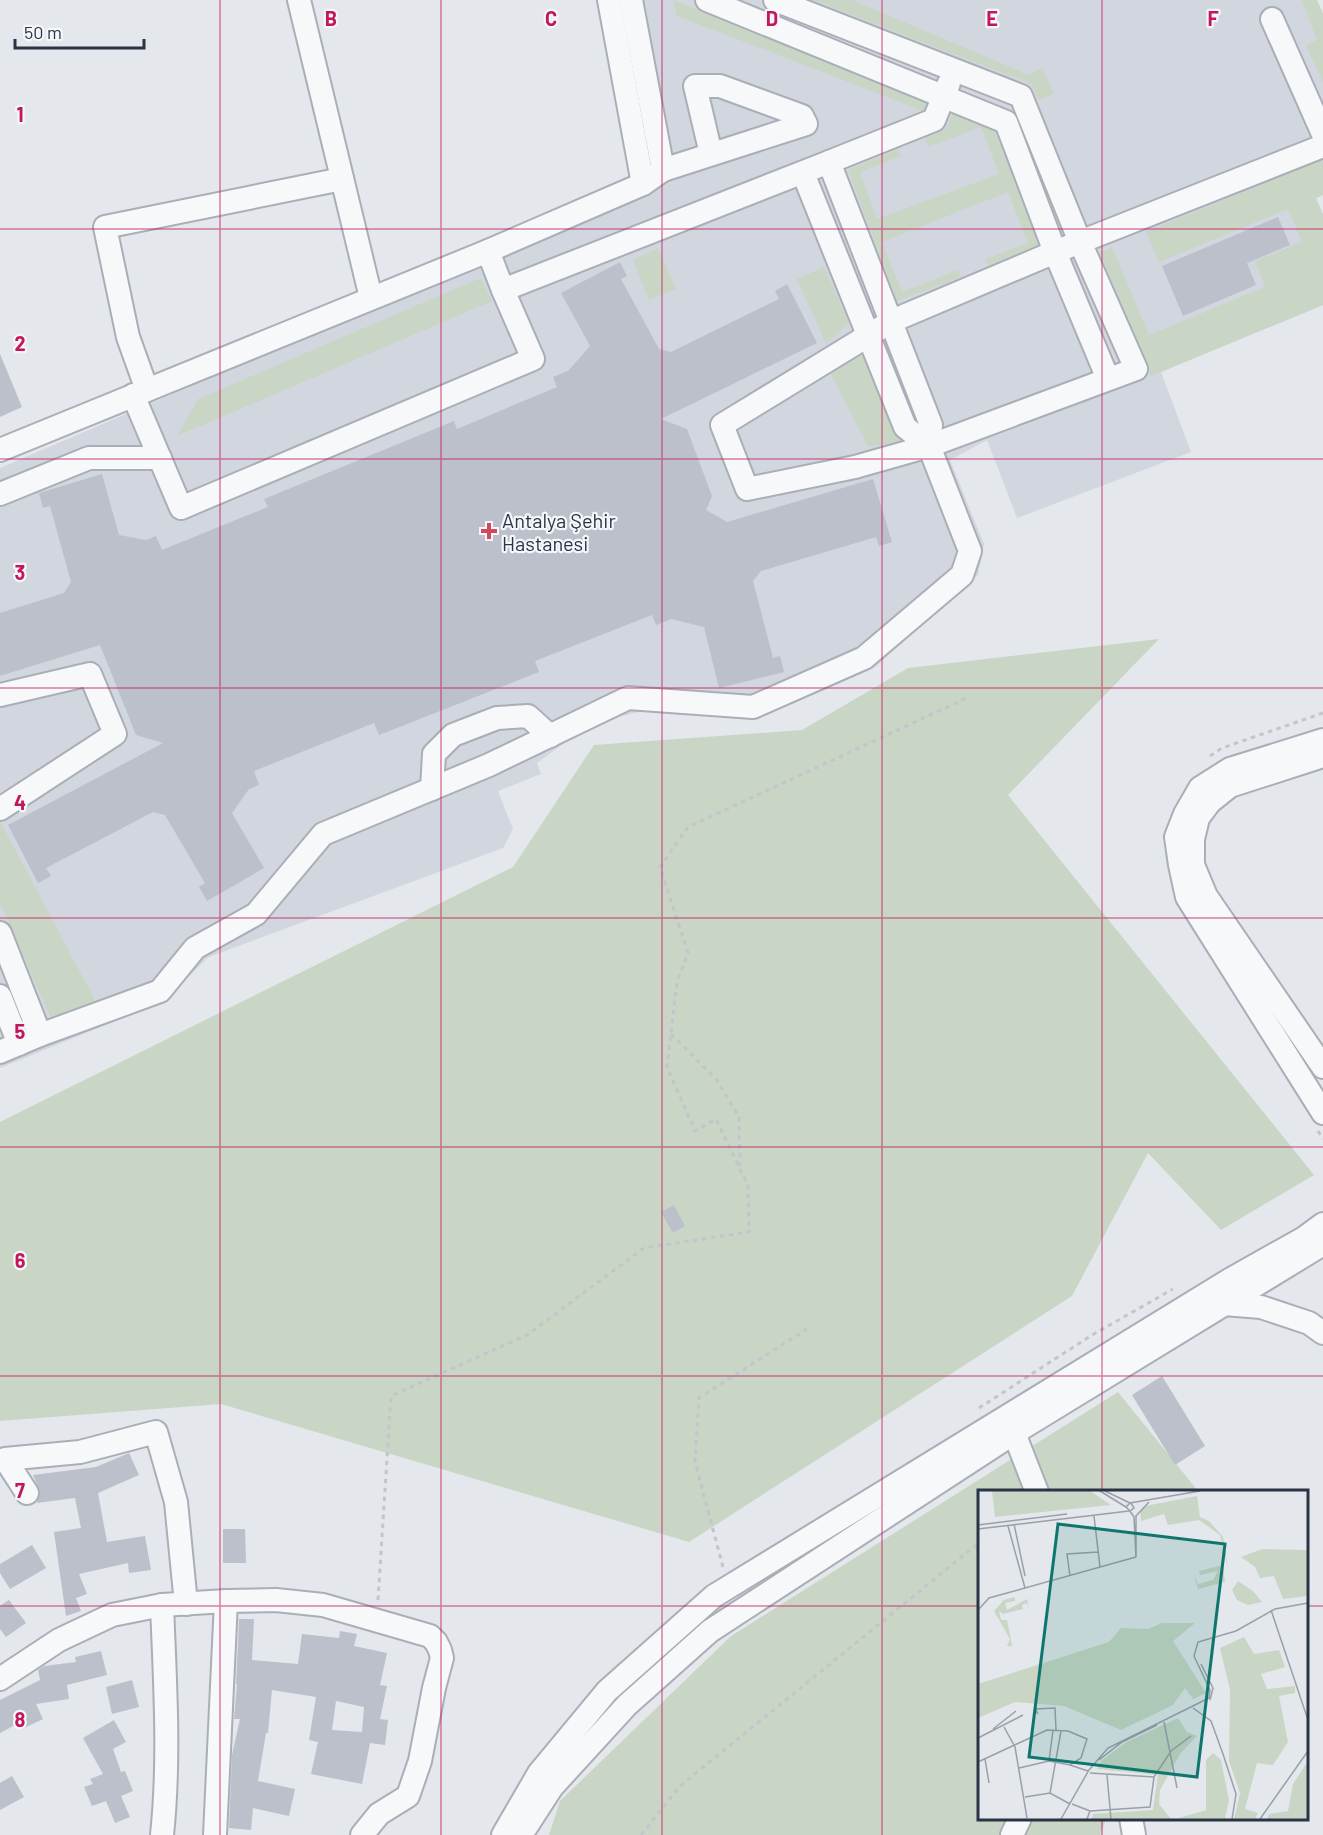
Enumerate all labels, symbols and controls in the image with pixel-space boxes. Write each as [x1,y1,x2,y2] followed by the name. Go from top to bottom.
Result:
[325,6,337,30] text: B
[545,6,557,30] text: C
[766,6,778,30] text: D
[986,6,998,30] text: E
[1207,6,1219,30] text: F
[15,12,144,50] scale bar
[24,21,62,43] text: 50 m
[16,102,24,126] text: 1
[14,331,26,355] text: 2
[502,508,616,555] place label: Antalya Şehir Hastanesi
[480,522,498,540] marker: Antalya Şehir Hastanesi
[15,560,25,584] text: 3
[14,790,26,814] text: 4
[15,1019,26,1043] text: 5
[15,1248,26,1272] text: 6
[15,1478,25,1502] text: 7
[978,1490,1308,1820] inset map
[15,1707,26,1731] text: 8

